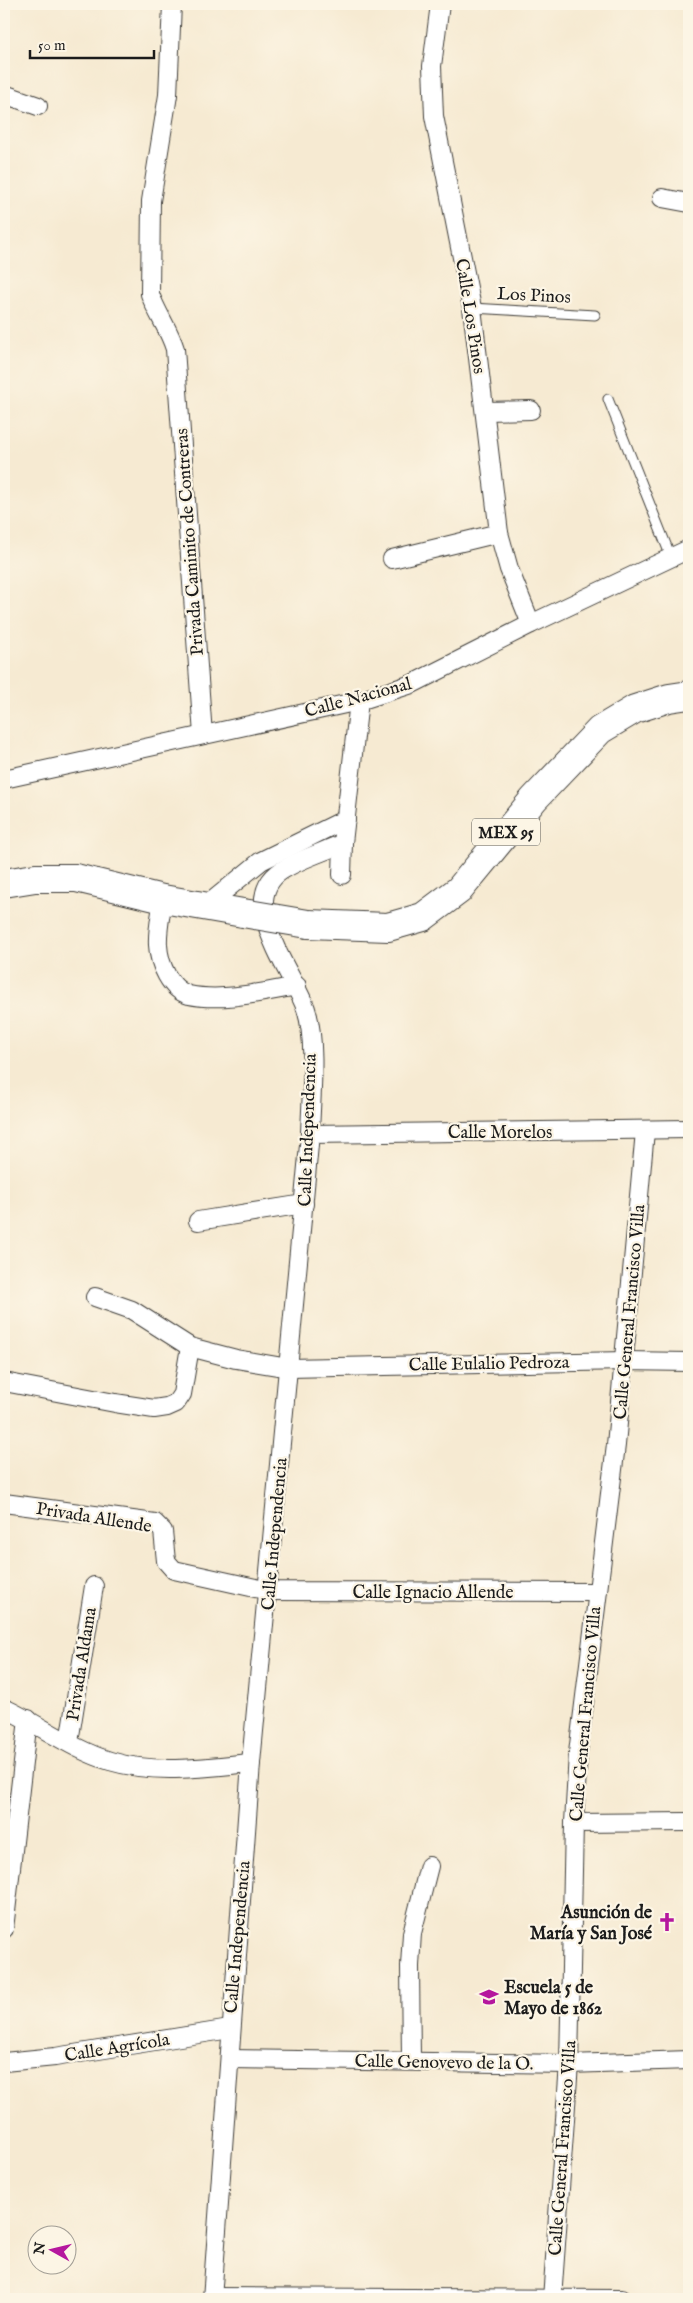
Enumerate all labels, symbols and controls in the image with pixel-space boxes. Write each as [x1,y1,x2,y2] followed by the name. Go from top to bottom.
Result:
[30,28,154,60] scale bar
[38,36,66,55] text: 50 m
[449,257,490,376] street label: Calle Los Pinos
[496,283,571,310] street label: Los Pinos
[171,427,210,656] street label: Privada Caminito de Contreras
[302,673,414,724] street label: Calle Nacional
[472,819,540,846] road number: MEX 95
[294,1053,323,1207] street label: Calle Independencia
[448,1122,552,1145] street label: Calle Morelos
[610,1203,651,1421] street label: Calle General Francisco Villa
[408,1352,570,1377] street label: Calle Eulalio Pedroza
[257,1457,294,1611] street label: Calle Independencia
[34,1498,153,1539] street label: Privada Allende
[352,1582,514,1605] street label: Calle Ignacio Allende
[566,1605,607,1823] street label: Calle General Francisco Villa
[62,1606,103,1723] street label: Privada Aldama
[220,1860,257,2014] street label: Calle Independencia
[530,1902,653,1946] place label: Asunción de María y San José
[656,1911,678,1933] church icon: Asunción de María y San José
[504,1977,603,2021] place label: Escuela 5 de Mayo de 1862
[478,1986,500,2008] school or university icon: Escuela 5 de Mayo de 1862
[63,2029,172,2068] street label: Calle Agrícola
[544,2039,583,2257] street label: Calle General Francisco Villa
[354,2050,534,2077] street label: Calle Genovevo de la O.
[28,2226,78,2276] north arrow
[30,2241,50,2257] text: N

